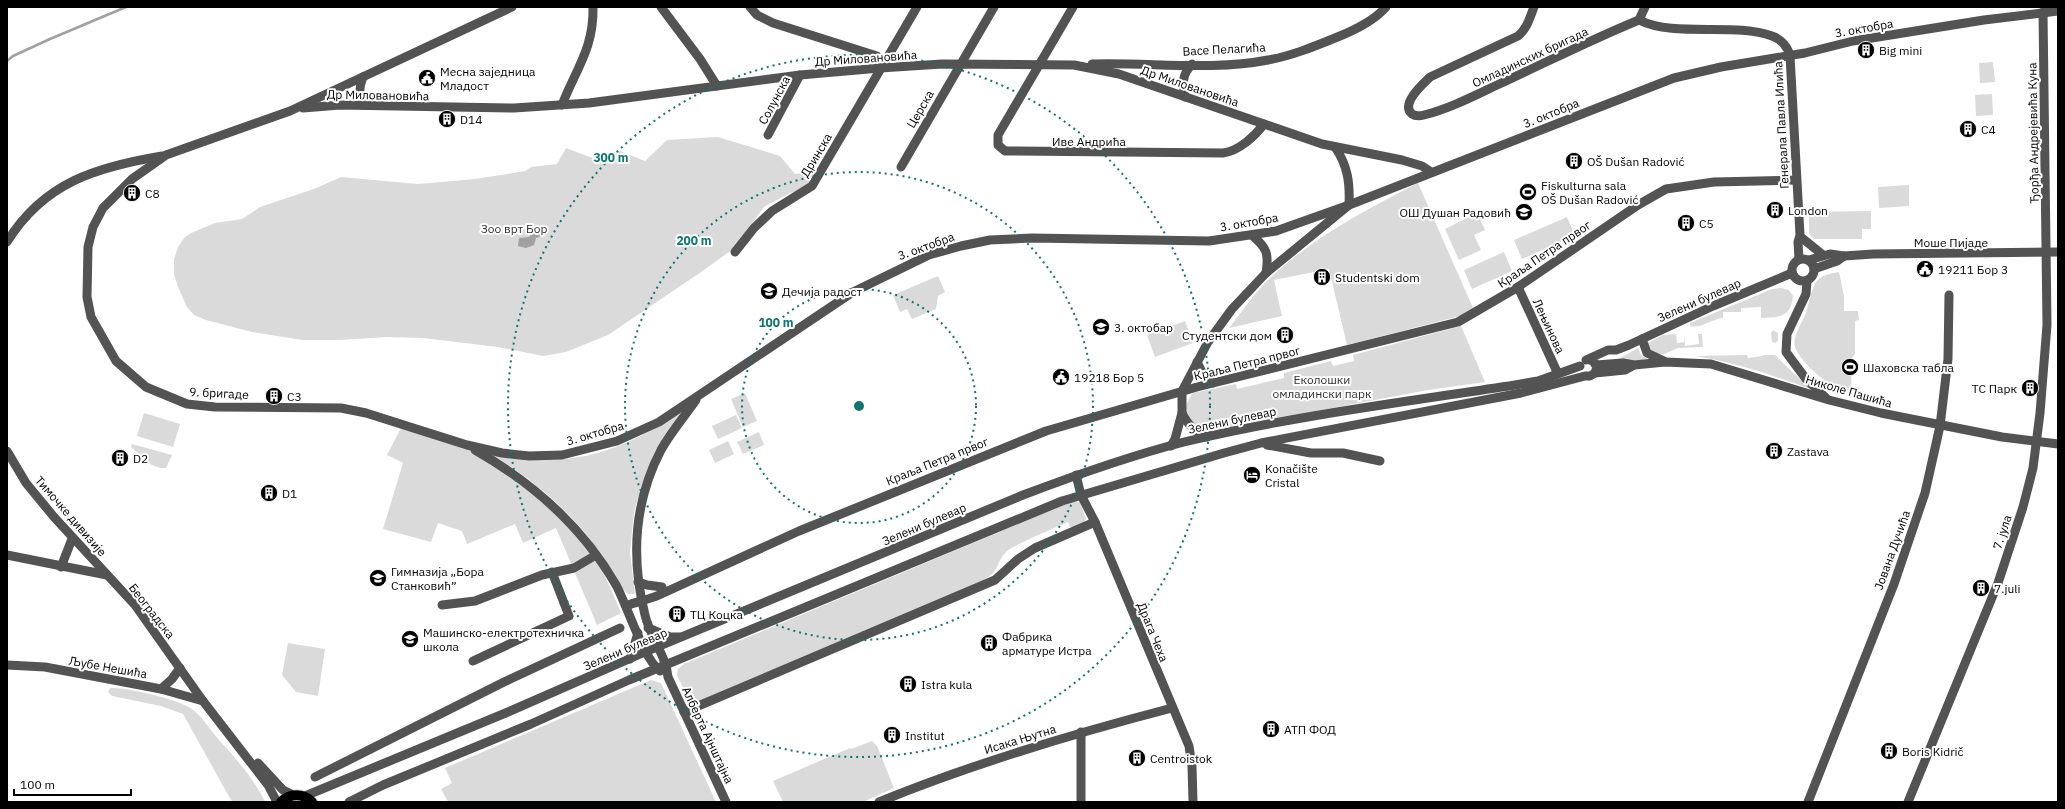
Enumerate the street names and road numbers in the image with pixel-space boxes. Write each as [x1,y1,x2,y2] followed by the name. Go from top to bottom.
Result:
[1834,15,1895,41] street label: 3. октобра
[1470,23,1591,90] street label: Омладинских бригада
[1182,39,1267,59] street label: Васе Пелагића
[814,47,918,69] street label: Др Миловановића
[1770,60,1792,189] street label: Генерала Павла Илића
[1139,62,1242,110] street label: Др Миловановића
[2024,62,2042,204] street label: Ђорђа Андрејевића Куна
[755,73,793,127] street label: Солунска
[327,87,430,103] street label: Др Миловановића
[903,87,937,131] street label: Церска
[1521,95,1582,131] street label: 3. октобра
[797,130,835,180] street label: Дринска
[1052,134,1126,149] street label: Иве Андрића
[1219,209,1280,235] street label: 3. октобра
[1494,217,1594,291] street label: Краља Петра првог
[896,229,957,263] street label: 3. октобра
[1914,235,1989,250] street label: Моше Пијаде
[1655,275,1743,325] street label: Зелени булевар
[1530,296,1568,356] street label: Лењинова
[1192,342,1302,384] street label: Краља Петра првог
[1804,371,1895,411] street label: Николе Пашића
[189,384,250,402] street label: 9. бригаде
[1186,403,1278,437] street label: Зелени булевар
[565,417,626,448] street label: 3. октобра
[883,434,991,488] street label: Краља Петра првог
[32,473,110,559] street label: Тимочке дивизије
[880,500,968,548] street label: Зелени булевар
[1871,508,1914,592] street label: Јована Дучића
[1989,512,2015,551] street label: 7. јула
[126,580,179,642] street label: Београдска
[1134,600,1172,665] street label: Драга Чеха
[581,625,669,673] street label: Зелени булевар
[68,653,149,681] street label: Љубе Нешића
[679,684,737,786] street label: Алберта Ајнштајна
[982,721,1058,757] street label: Исака Њутна

